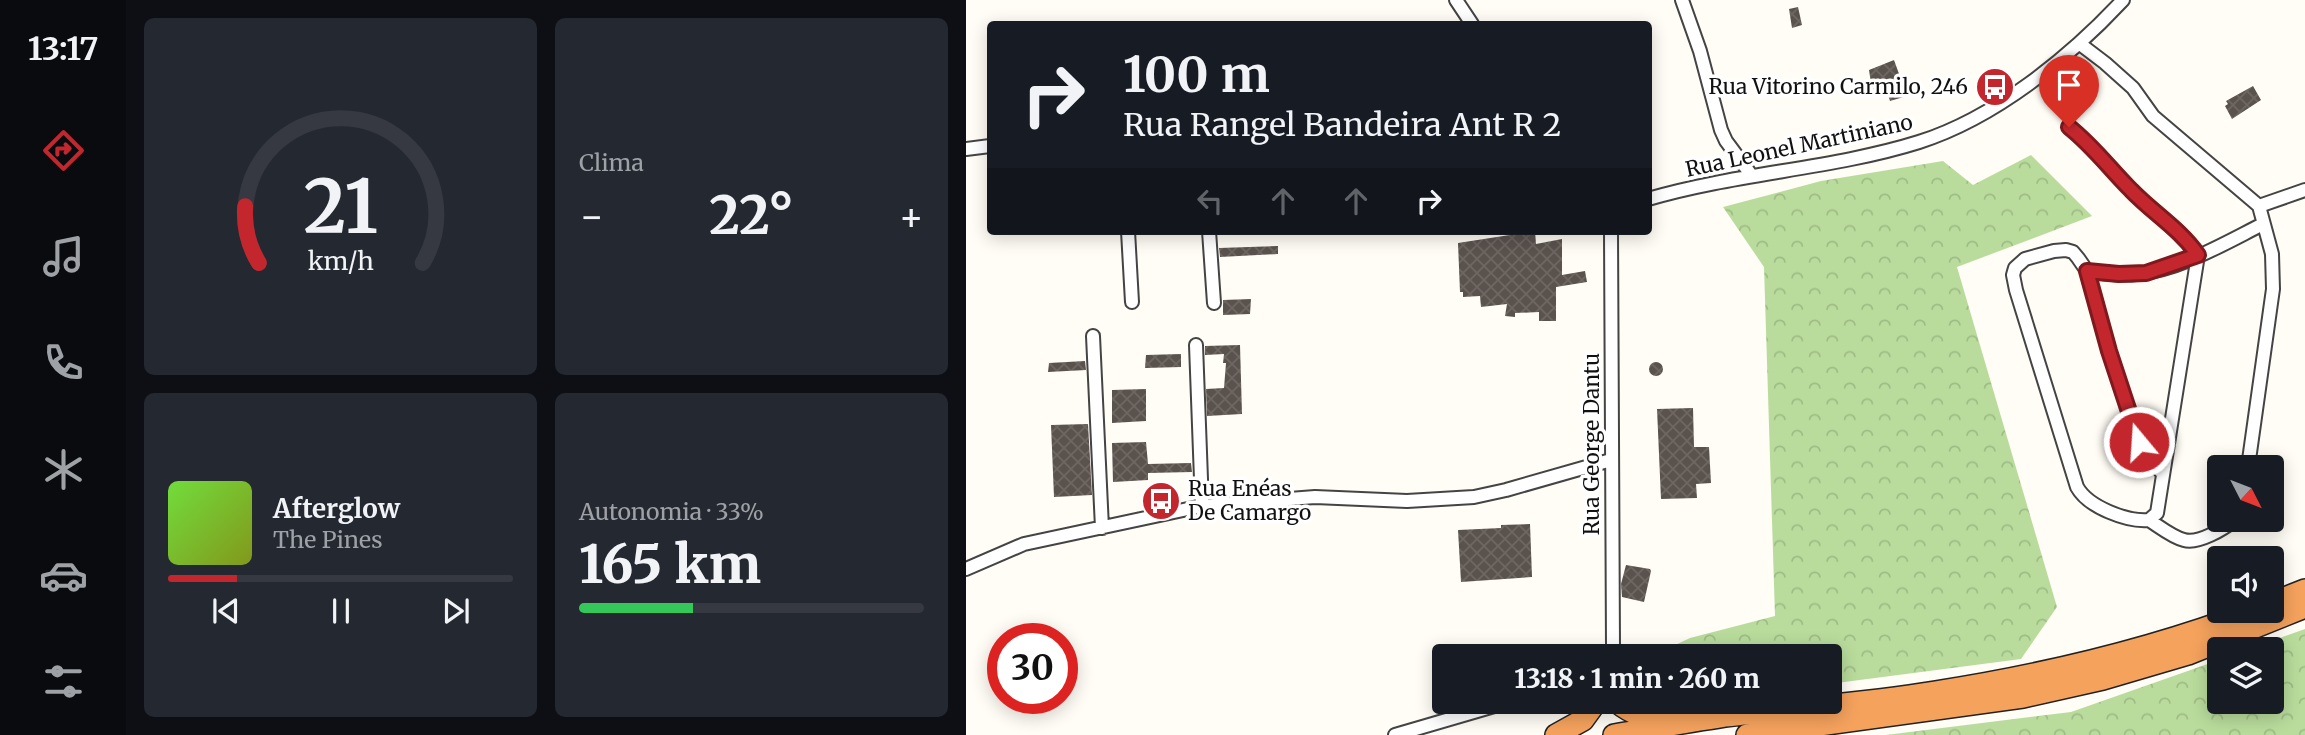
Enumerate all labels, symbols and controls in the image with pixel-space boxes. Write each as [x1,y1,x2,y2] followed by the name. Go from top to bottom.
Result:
[28,29,98,69] text: 13:17
[1123,44,1270,105] text: 100 m
[1008,49,1099,140] icon: right
[2039,55,2099,127] pin
[1974,66,2016,108] bus stop icon: Rua Vitorino Carmilo, 246
[2050,66,2088,104] icon: arrive
[1709,73,1968,100] place label: Rua Vitorino Carmilo, 246
[1123,105,1562,145] text: Rua Rangel Bandeira Ant R 2
[1683,108,1915,183] street label: Rua Leonel Martiniano
[39,126,88,175] icon: directions
[579,148,644,177] text: Clima
[303,161,378,253] text: 21
[1191,182,1229,220] icon: left
[1264,182,1302,220] icon: ahead
[1337,182,1375,220] icon: ahead
[1410,182,1448,220] icon: right
[709,183,794,248] text: 22°
[579,193,604,240] text: −
[899,193,924,240] text: +
[39,232,88,281] icon: music
[307,244,374,276] text: km/h
[39,338,88,387] icon: phone
[1578,353,1605,535] street label: Rua George Dantu
[2102,405,2176,479] position arrow
[39,445,88,494] icon: climate
[2207,455,2284,532] north arrow
[2207,455,2284,714] map controls
[1188,475,1311,526] place label: Rua Enéas De Camargo
[1140,480,1182,522] bus stop icon: Rua Enéas De Camargo
[273,492,400,525] text: Afterglow
[579,497,764,526] text: Autonomia · 33%
[273,525,383,554] text: The Pines
[579,532,761,597] text: 165 km
[2207,546,2284,623] button: sound
[39,551,88,600] icon: car
[207,592,245,630] icon: previous
[322,592,360,630] icon: pause
[437,592,475,630] icon: next
[987,623,1078,714] speed limit sign: 30
[2207,637,2284,714] button: layers
[39,657,88,706] icon: filters
[1514,662,1760,695] text: 13:18 · 1 min · 260 m

